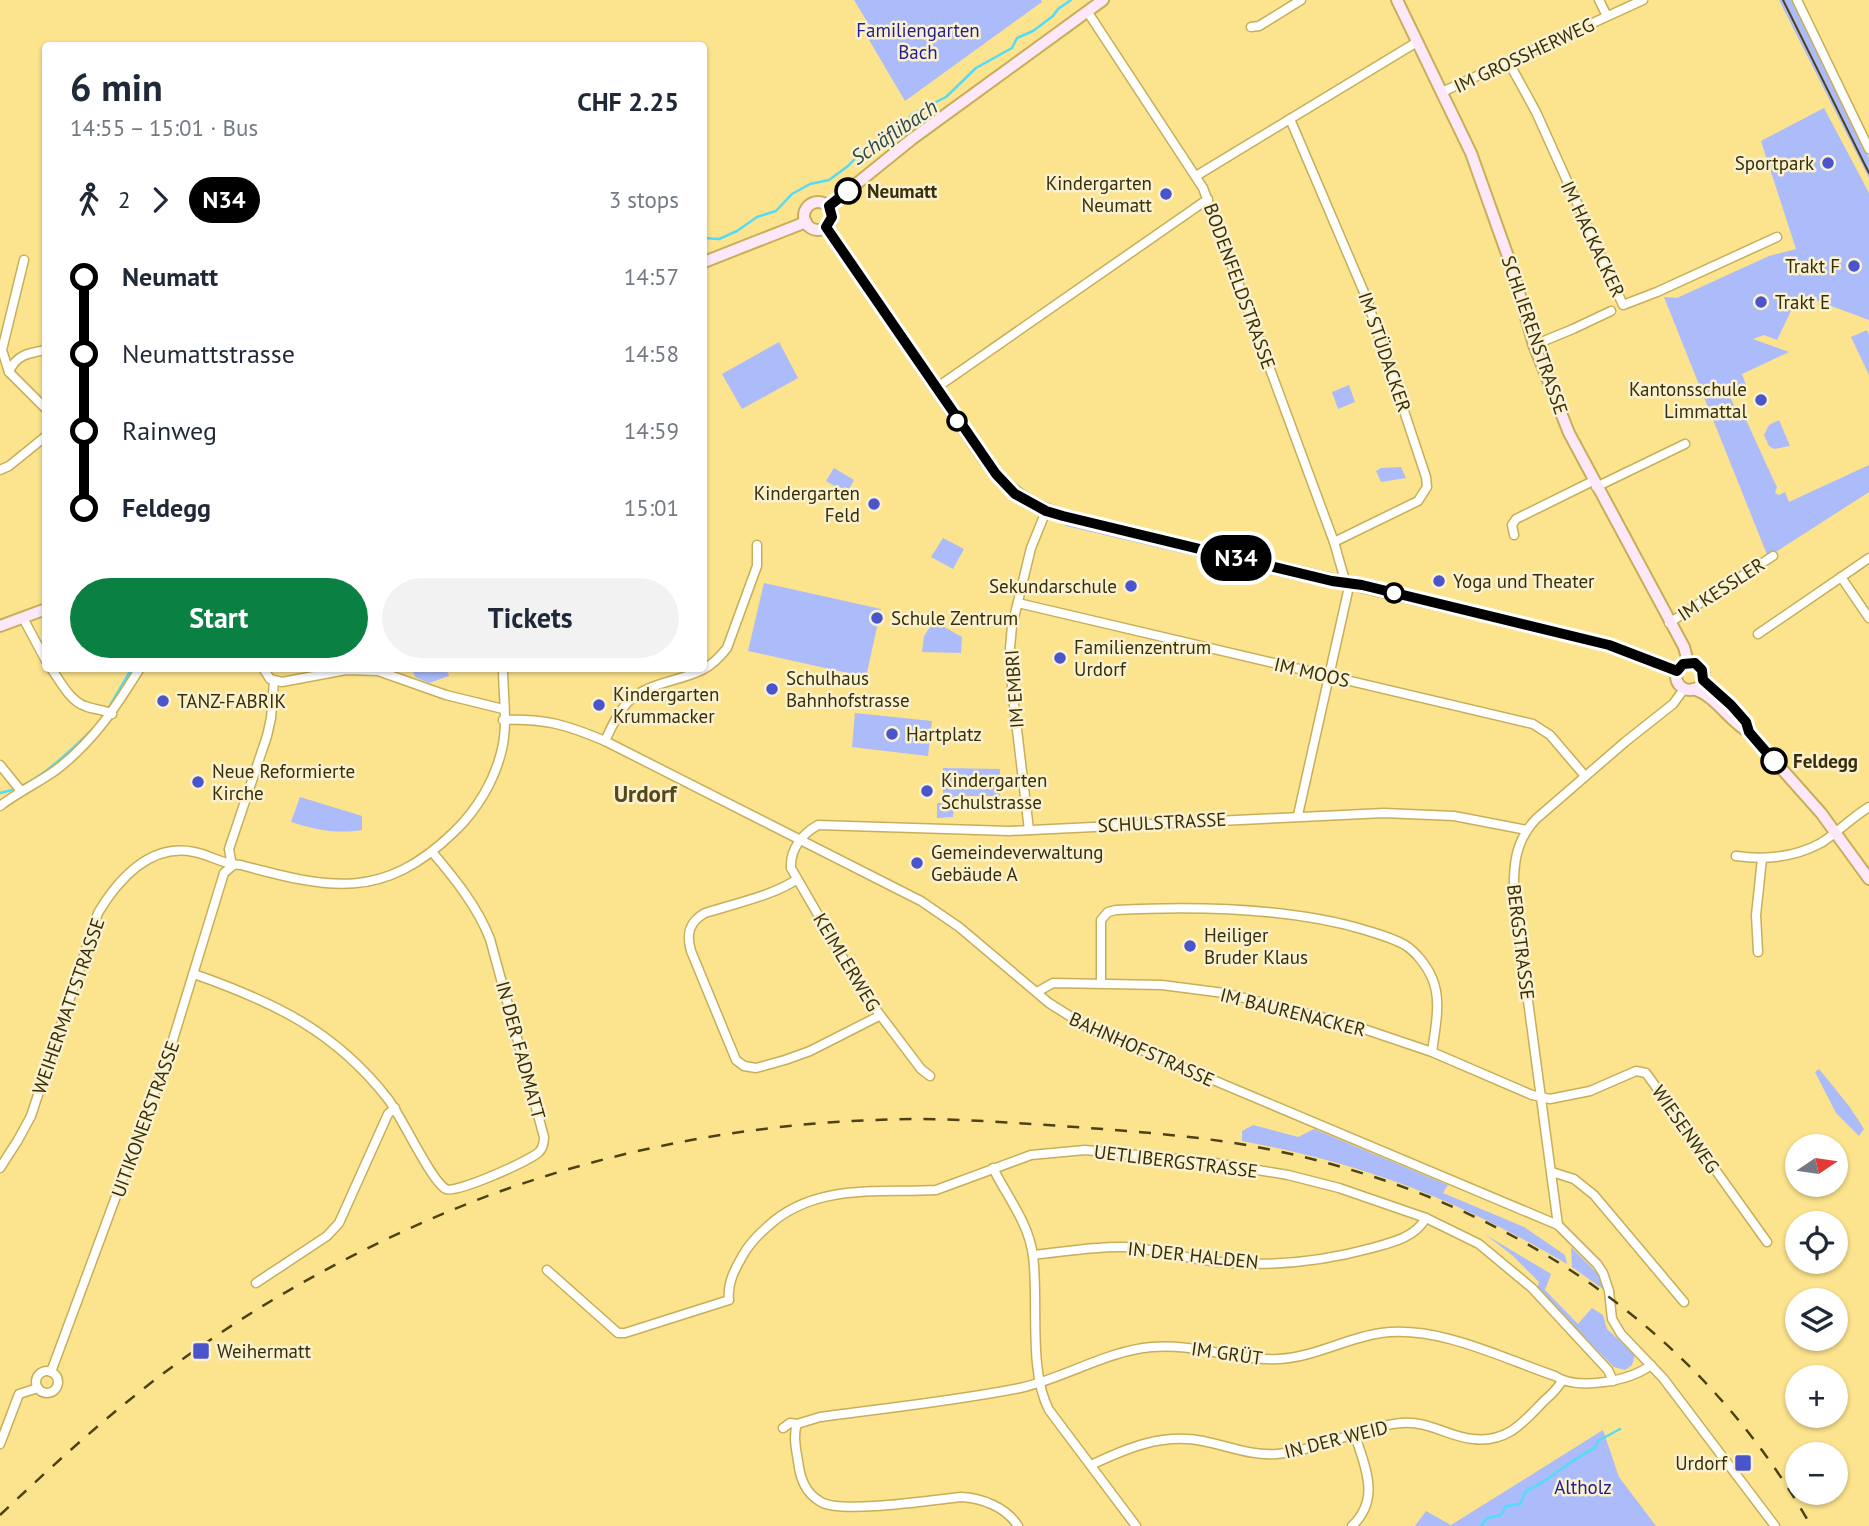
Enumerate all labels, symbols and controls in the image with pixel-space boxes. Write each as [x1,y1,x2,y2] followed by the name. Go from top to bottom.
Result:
[1450,12,1598,98] street label: IM GROSSHERWEG
[856,18,980,64] park label: Familiengarten Bach
[70,62,163,111] text: 6 min
[577,85,679,118] text: CHF 2.25
[846,93,942,171] water label: Schäflibach
[70,113,258,142] text: 14:55 – 15:01 · Bus
[1735,151,1814,175] place label: Sportpark
[1820,155,1836,171] marker: Sportpark
[1046,171,1153,217] place label: Kindergarten Neumatt
[1556,177,1630,301] street label: IM HACKACKER
[835,178,861,204] marker: Neumatt
[867,179,938,203] place label: Neumatt
[70,181,108,219] icon: walk
[141,181,179,219] icon: forward
[203,184,246,215] text: N34
[118,185,131,214] text: 2
[609,185,679,214] text: 3 stops
[1158,186,1174,202] marker: Kindergarten Neumatt
[1199,200,1281,372] street label: BODENFELDSTRASSE
[1497,252,1573,418] street label: SCHLIERENSTRASSE
[1785,254,1840,278] place label: Trakt F
[1846,258,1862,274] marker: Trakt F
[122,260,218,293] text: Neumatt
[624,262,679,291] text: 14:57
[1353,289,1417,415] street label: IM STÜDACKER
[1775,290,1830,314] place label: Trakt E
[1753,294,1769,310] marker: Trakt E
[122,337,295,370] text: Neumattstrasse
[624,339,679,368] text: 14:58
[1629,377,1747,423] place label: Kantonsschule Limmattal
[1753,392,1769,408] marker: Kantonsschule Limmattal
[947,411,967,431] unlabelled marker
[122,414,217,447] text: Rainweg
[624,416,679,445] text: 14:59
[754,481,860,527] place label: Kindergarten Feld
[122,491,211,524] text: Feldegg
[624,493,679,522] text: 15:01
[866,496,882,512] marker: Kindergarten Feld
[1196,535,1276,581] line badge: N34
[1215,542,1257,573] text: N34
[1673,552,1769,626] street label: IM KESSLER
[1453,569,1595,593] place label: Yoga und Theater
[1431,573,1447,589] marker: Yoga und Theater
[989,574,1117,598] place label: Sekundarschule
[70,578,368,658] button: Start
[382,578,679,658] button: Tickets
[1123,578,1139,594] marker: Sekundarschule
[1384,583,1404,603] unlabelled marker
[891,606,1018,630] place label: Schule Zentrum
[869,610,885,626] marker: Schule Zentrum
[1074,635,1211,681] place label: Familienzentrum Urdorf
[999,649,1029,729] street label: IM EMBRI
[1052,650,1068,666] marker: Familienzentrum Urdorf
[1272,652,1352,692] street label: IM MOOS
[786,666,910,712] place label: Schulhaus Bahnhofstrasse
[764,681,780,697] marker: Schulhaus Bahnhofstrasse
[613,682,719,728] place label: Kindergarten Krummacker
[177,689,286,713] place label: TANZ-FABRIK
[155,693,171,709] marker: TANZ-FABRIK
[591,697,607,713] marker: Kindergarten Krummacker
[906,722,982,746] place label: Hartplatz
[884,726,900,742] marker: Hartplatz
[1761,748,1787,774] marker: Feldegg
[1793,749,1858,773] place label: Feldegg
[212,759,355,805] place label: Neue Reformierte Kirche
[941,768,1047,814] place label: Kindergarten Schulstrasse
[190,774,206,790] marker: Neue Reformierte Kirche
[614,779,678,808] district label: Urdorf
[919,783,935,799] marker: Kindergarten Schulstrasse
[1097,807,1227,837] street label: SCHULSTRASSE
[931,840,1104,886] place label: Gemeindeverwaltung Gebäude A
[909,855,925,871] marker: Gemeindeverwaltung Gebäude A
[1502,883,1540,1001] street label: BERGSTRASSE
[808,908,886,1016] street label: KEIMLERWEG
[27,915,109,1097] street label: WEIHERMATTSTRASSE
[1204,923,1308,969] place label: Heiliger Bruder Klaus
[1182,938,1198,954] marker: Heiliger Bruder Klaus
[491,978,551,1122] street label: IN DER FADMATT
[1218,982,1368,1042] street label: IM BAURENACKER
[1066,1006,1218,1092] street label: BAHNHOFSTRASSE
[106,1037,184,1201] street label: UITIKONERSTRASSE
[1647,1080,1725,1178] street label: WIESENWEG
[1785,1134,1848,1197] north arrow
[1785,1134,1848,1505] map controls
[1093,1139,1259,1183] street label: UETLIBERGSTRASSE
[1785,1211,1848,1274] button: locate
[1126,1236,1260,1274] street label: IN DER HALDEN
[1785,1288,1848,1351] button: layers
[1190,1336,1265,1370] street label: IM GRÜT
[217,1339,311,1363] place label: Weihermatt
[191,1341,211,1361] marker: Weihermatt
[1785,1365,1848,1428] button: +
[1282,1415,1390,1463] street label: IN DER WEID
[1785,1442,1848,1505] button: −
[1675,1451,1728,1475] place label: Urdorf
[1733,1453,1753,1473] marker: Urdorf
[1554,1475,1612,1499] park label: Altholz

